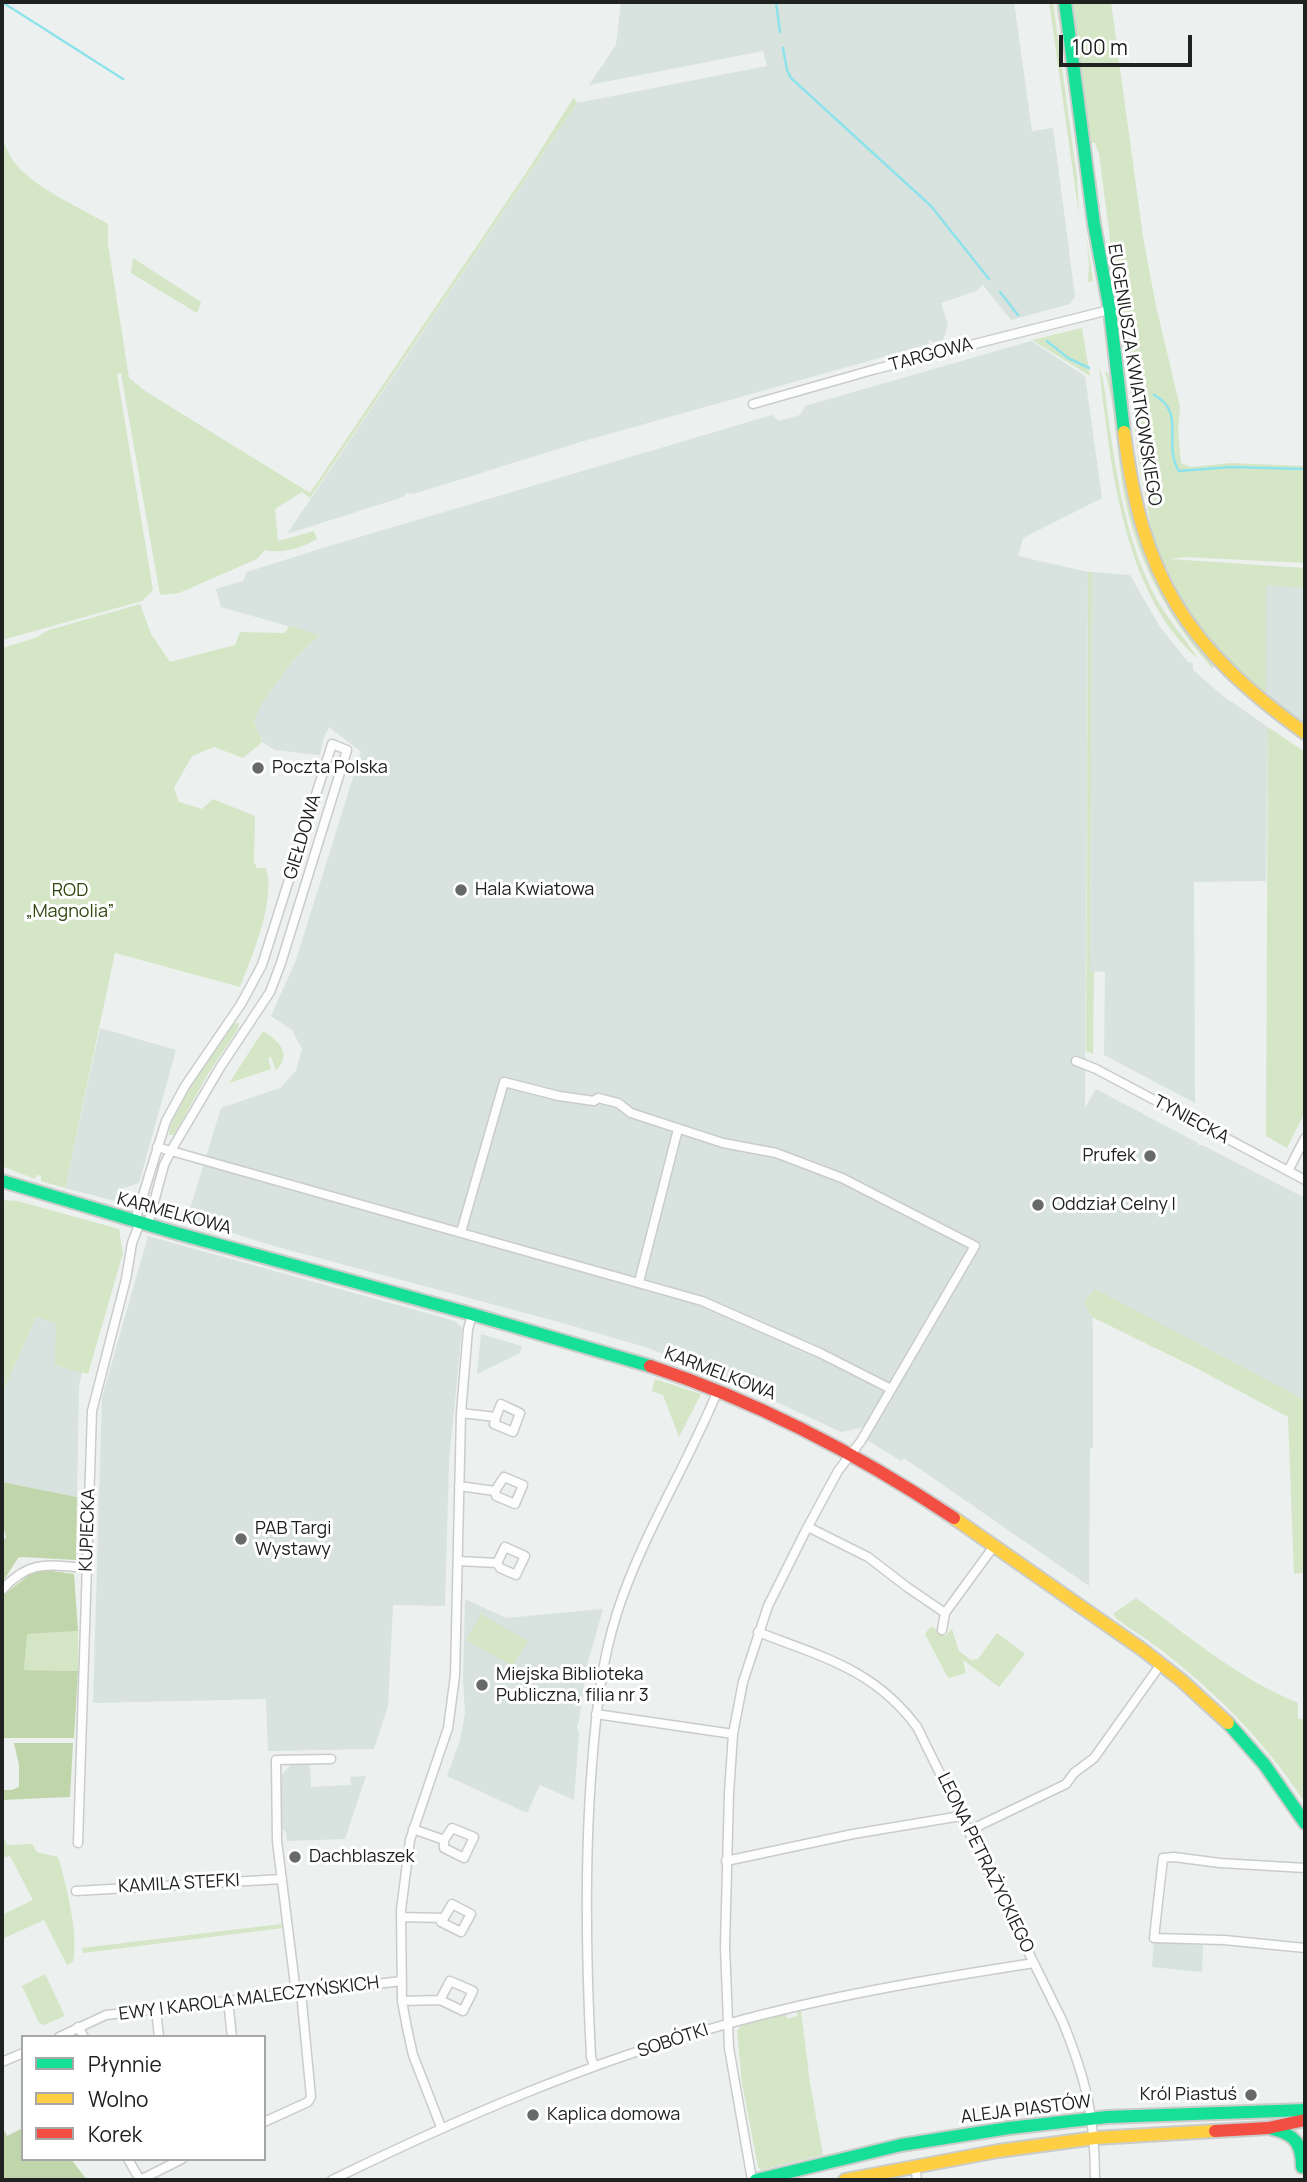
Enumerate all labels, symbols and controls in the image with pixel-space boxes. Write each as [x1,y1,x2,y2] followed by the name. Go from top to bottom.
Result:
[1062,21,1195,65] scale bar
[1072,33,1128,61] text: 100 m
[1103,243,1165,507] street label: EUGENIUSZA KWIATKOWSKIEGO
[887,334,975,376] street label: TARGOWA
[272,757,388,779] place label: Poczta Polska
[250,760,266,776] marker: Poczta Polska
[280,792,326,882] street label: GIEŁDOWA
[475,879,594,901] place label: Hala Kwiatowa
[26,880,114,922] park label: ROD „Magnolia”
[453,882,469,898] marker: Hala Kwiatowa
[1149,1091,1233,1149] street label: TYNIECKA
[1082,1145,1136,1167] place label: Prufek
[1142,1148,1158,1164] marker: Prufek
[114,1188,234,1240] street label: KARMELKOWA
[1052,1194,1176,1216] place label: Oddział Celny I
[1030,1197,1046,1213] marker: Oddział Celny I
[661,1343,779,1405] street label: KARMELKOWA
[76,1488,100,1572] street label: KUPIECKA
[255,1518,331,1560] place label: PAB Targi Wystawy
[233,1531,249,1547] marker: PAB Targi Wystawy
[496,1664,649,1706] place label: Miejska Biblioteka Publiczna, filia nr 3
[474,1677,490,1693] marker: Miejska Biblioteka Publiczna, filia nr 3
[932,1770,1038,1956] street label: LEONA PETRAŻYCKIEGO
[309,1846,414,1868] place label: Dachblaszek
[287,1849,303,1865] marker: Dachblaszek
[118,1870,240,1898] street label: KAMILA STEFKI
[118,1972,380,2026] street label: EWY I KAROLA MALECZYŃSKICH
[635,2019,711,2063] street label: SOBÓTKI
[21,2035,266,2161] legend
[88,2050,162,2078] text: Płynnie
[1140,2084,1237,2106] place label: Król Piastuś
[88,2085,149,2113] text: Wolno
[1243,2087,1259,2103] marker: Król Piastuś
[960,2091,1092,2129] street label: ALEJA PIASTÓW
[547,2104,680,2126] place label: Kaplica domowa
[525,2107,541,2123] marker: Kaplica domowa
[88,2120,142,2148] text: Korek

